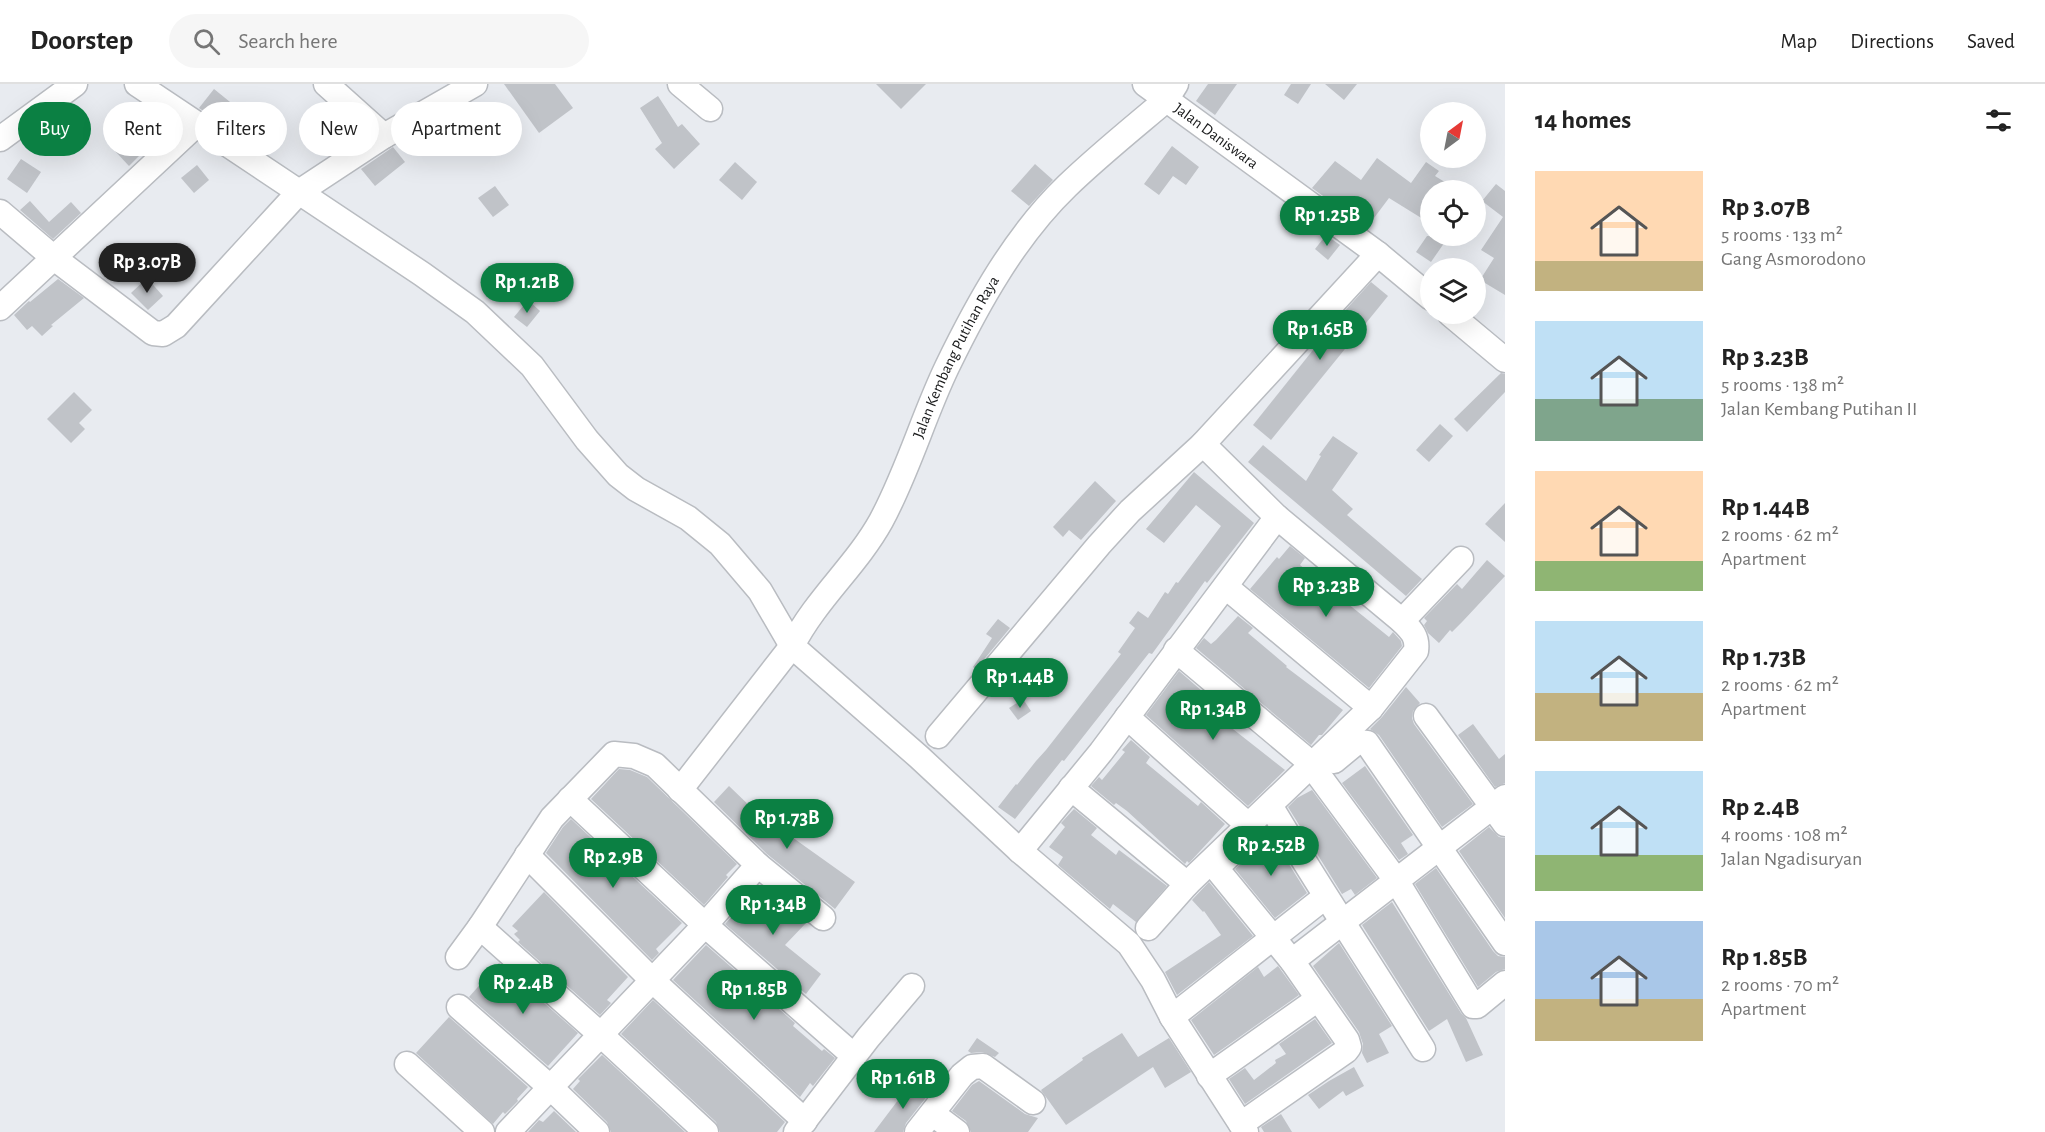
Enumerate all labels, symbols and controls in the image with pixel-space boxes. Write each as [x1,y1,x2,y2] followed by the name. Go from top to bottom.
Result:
[169,14,589,68] search box
[190,25,223,58] icon: search
[30,27,133,55] text: Doorstep
[238,30,338,52] text: Search here
[1781,31,1817,52] text: Map
[1850,31,1934,52] text: Directions
[1967,31,2015,52] text: Saved
[1171,100,1261,172] street label: Jalan Daniswara
[18,102,91,156] chip: Buy
[103,102,183,156] chip: Rent
[195,102,287,156] chip: Filters
[299,102,379,156] chip: New
[391,102,522,156] chip: Apartment
[1420,102,1486,168] north arrow
[1420,102,1486,324] map controls
[1982,104,2015,137] icon: filters
[1535,107,1631,133] text: 14 homes
[1420,180,1486,246] button: locate
[1721,194,1810,220] text: Rp 3.07B
[1583,195,1655,267] icon: home
[1265,196,1389,247] pin: Rp 1.25B
[1294,205,1360,225] text: Rp 1.25B
[1721,225,1843,245] text: 5 rooms · 133 m²
[85,243,209,294] pin: Rp 3.07B
[1721,249,1866,269] text: Gang Asmorodono
[113,252,181,272] text: Rp 3.07B
[1420,258,1486,324] button: layers
[465,263,589,314] pin: Rp 1.21B
[495,272,559,292] text: Rp 1.21B
[910,273,1002,440] street label: Jalan Kembang Putihan Raya
[1258,310,1382,361] pin: Rp 1.65B
[1287,319,1353,339] text: Rp 1.65B
[1721,344,1809,370] text: Rp 3.23B
[1583,345,1655,417] icon: home
[1721,375,1844,395] text: 5 rooms · 138 m²
[1721,399,1917,419] text: Jalan Kembang Putihan II
[1721,494,1810,520] text: Rp 1.44B
[1583,495,1655,567] icon: home
[1721,525,1839,545] text: 2 rooms · 62 m²
[1721,549,1806,569] text: Apartment
[1264,567,1388,618] pin: Rp 3.23B
[1292,576,1360,596] text: Rp 3.23B
[1721,644,1806,670] text: Rp 1.73B
[1583,645,1655,717] icon: home
[958,658,1082,709] pin: Rp 1.44B
[986,667,1054,687] text: Rp 1.44B
[1721,675,1839,695] text: 2 rooms · 62 m²
[1151,690,1275,741] pin: Rp 1.34B
[1180,699,1246,719] text: Rp 1.34B
[1721,699,1806,719] text: Apartment
[1721,794,1800,820] text: Rp 2.4B
[1583,795,1655,867] icon: home
[725,799,849,850] pin: Rp 1.73B
[754,808,820,828] text: Rp 1.73B
[1721,825,1848,845] text: 4 rooms · 108 m²
[1209,826,1333,877] pin: Rp 2.52B
[1237,835,1305,855] text: Rp 2.52B
[558,838,668,889] pin: Rp 2.9B
[583,847,643,867] text: Rp 2.9B
[1721,849,1862,869] text: Jalan Ngadisuryan
[711,885,835,936] pin: Rp 1.34B
[740,894,806,914] text: Rp 1.34B
[1721,944,1808,970] text: Rp 1.85B
[1583,945,1655,1017] icon: home
[468,964,578,1015] pin: Rp 2.4B
[692,970,816,1021] pin: Rp 1.85B
[493,973,553,993] text: Rp 2.4B
[1721,975,1839,995] text: 2 rooms · 70 m²
[721,979,787,999] text: Rp 1.85B
[1721,999,1806,1019] text: Apartment
[841,1059,965,1110] pin: Rp 1.61B
[871,1068,936,1088] text: Rp 1.61B

